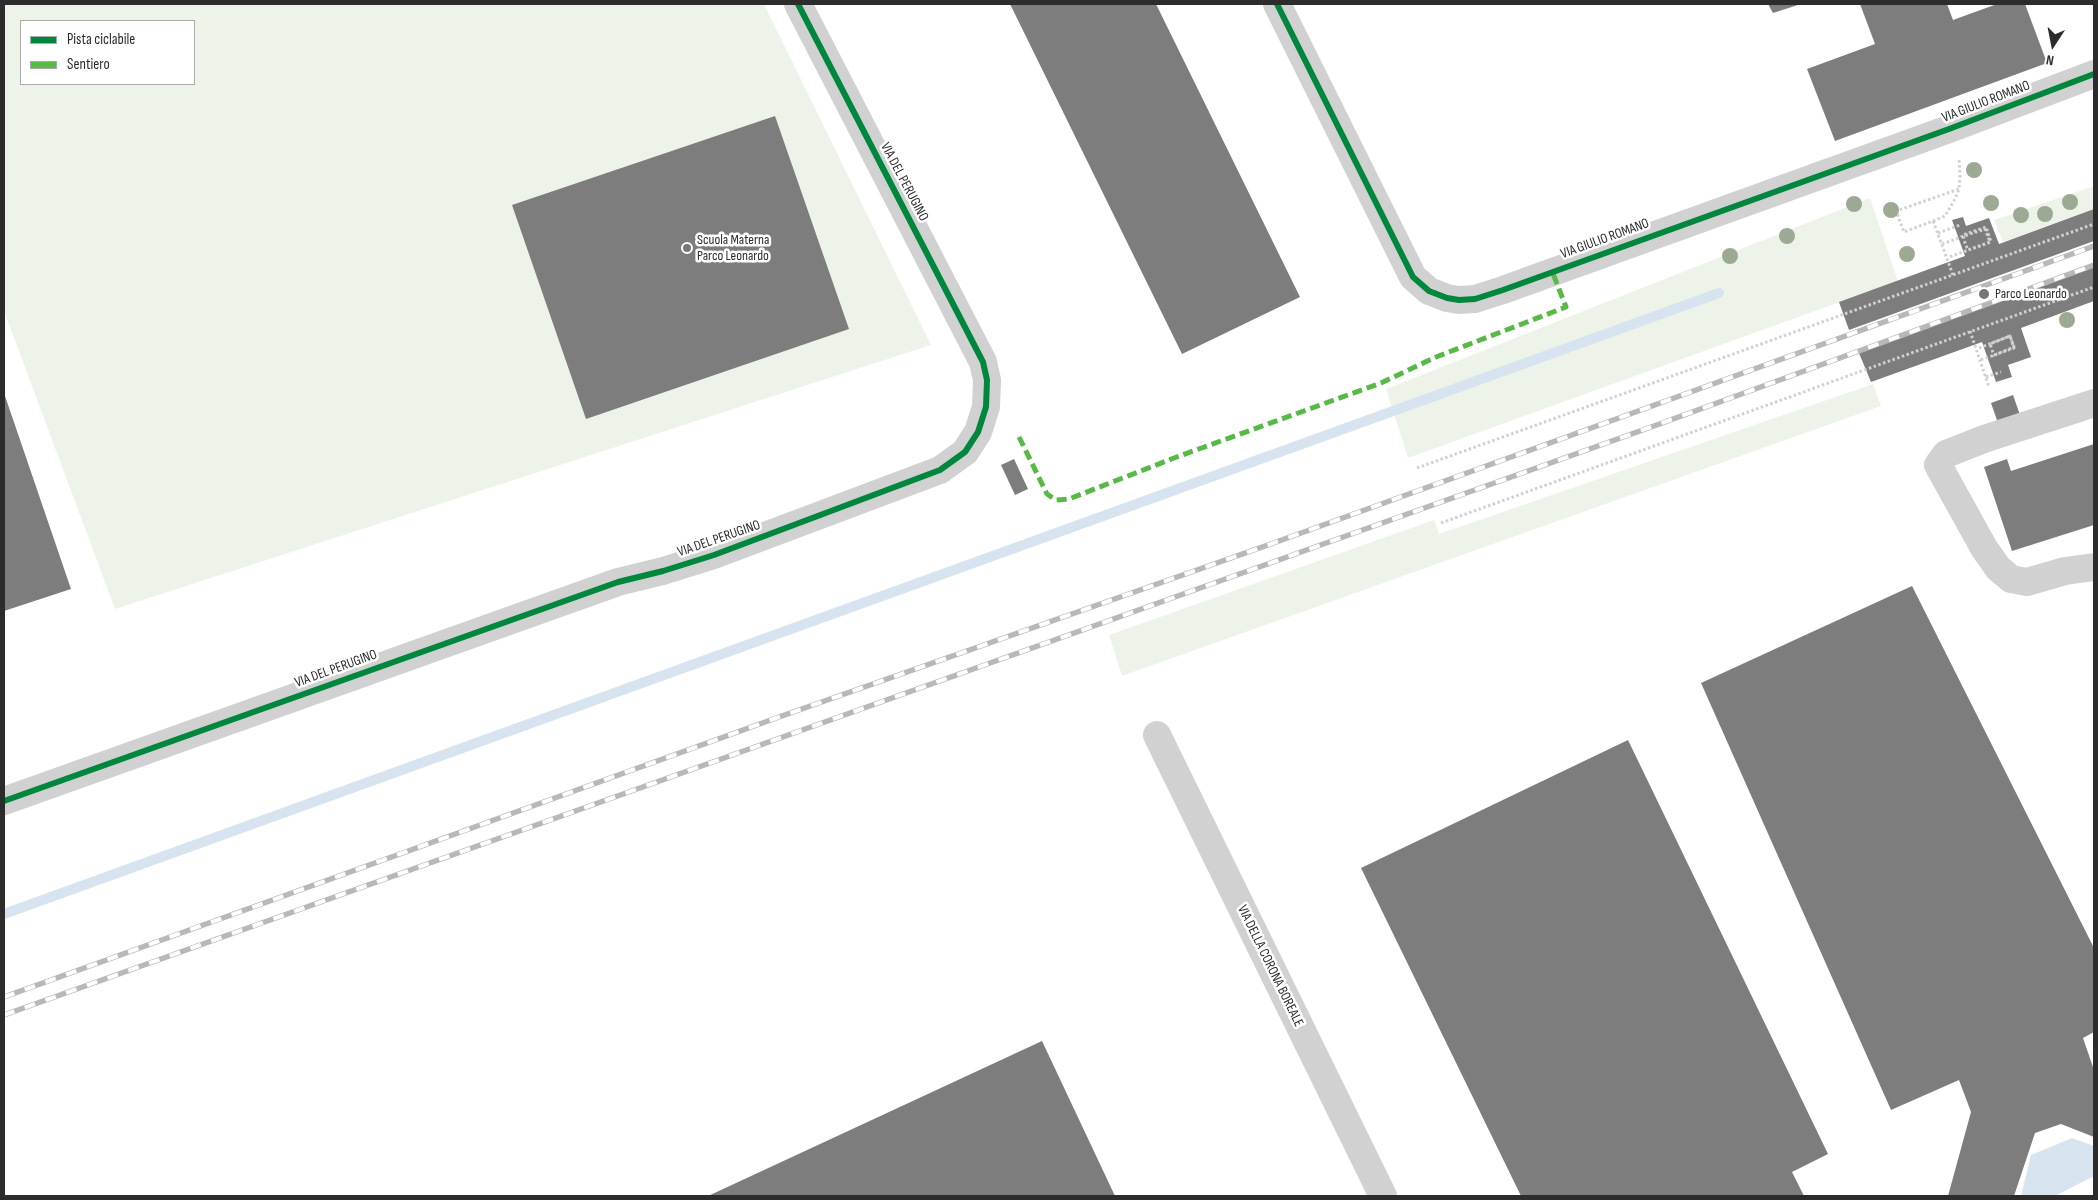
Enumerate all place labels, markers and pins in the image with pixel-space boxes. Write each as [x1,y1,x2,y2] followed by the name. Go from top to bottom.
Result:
[697,232,769,264] place label: Scuola Materna Parco Leonardo
[681,242,693,254] marker: Scuola Materna Parco Leonardo
[1995,286,2067,302] place label: Parco Leonardo
[1977,287,1991,301] marker: Parco Leonardo

